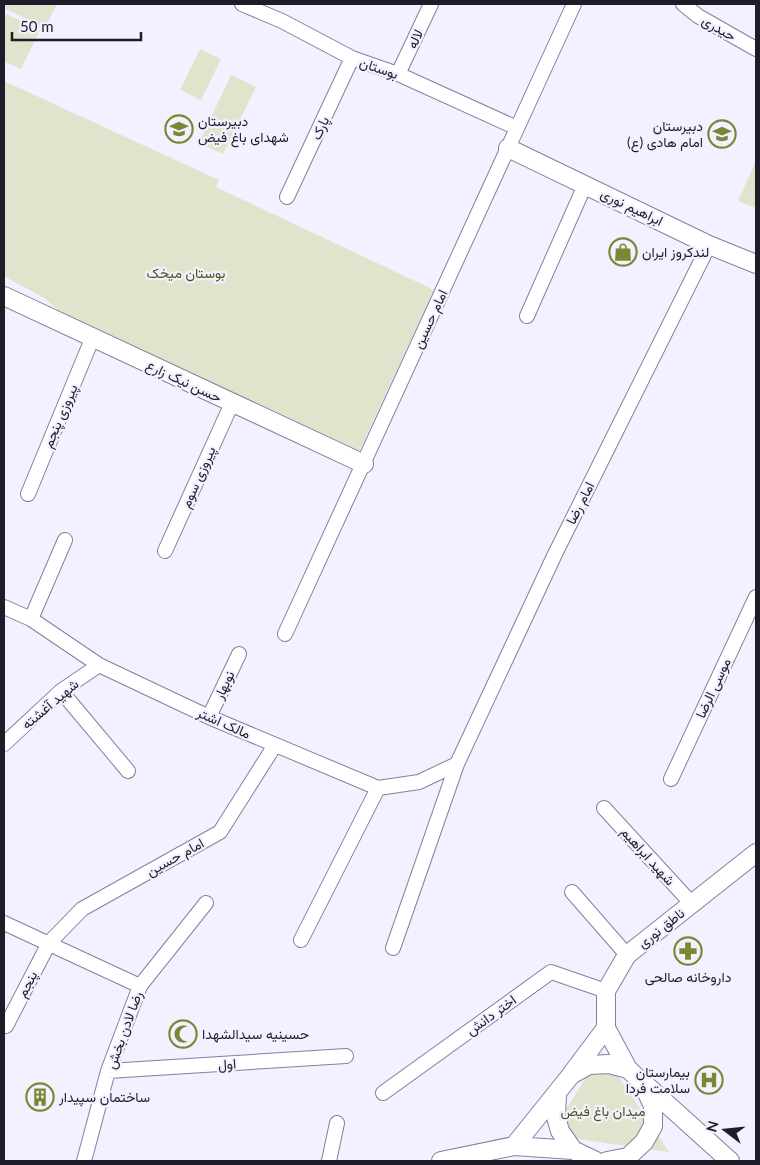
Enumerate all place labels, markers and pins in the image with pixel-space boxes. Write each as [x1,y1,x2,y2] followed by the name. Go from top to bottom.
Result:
[198,112,289,148] place label: دبیرستان شهدای باغ فیض
[164,114,194,144] school or university icon: دبیرستان شهدای باغ فیض
[627,117,703,153] place label: دبیرستان امام هادی (ع)
[707,119,737,149] school or university icon: دبیرستان امام هادی (ع)
[608,237,638,267] shop icon: لندکروز ایران
[642,243,709,261] place label: لندکروز ایران
[673,936,703,966] pharmacy icon: داروخانه صالحی
[645,968,732,986] place label: داروخانه صالحی
[168,1019,198,1049] mosque icon: حسینیه سیدالشهدا
[202,1025,309,1043] place label: حسینیه سیدالشهدا
[626,1063,690,1097] place label: بیمارستان سلامت فردا
[694,1065,724,1095] hospital icon: بیمارستان سلامت فردا
[25,1082,55,1112] building icon: ساختمان سپیدار
[58,1088,150,1107] place label: ساختمان سپیدار

